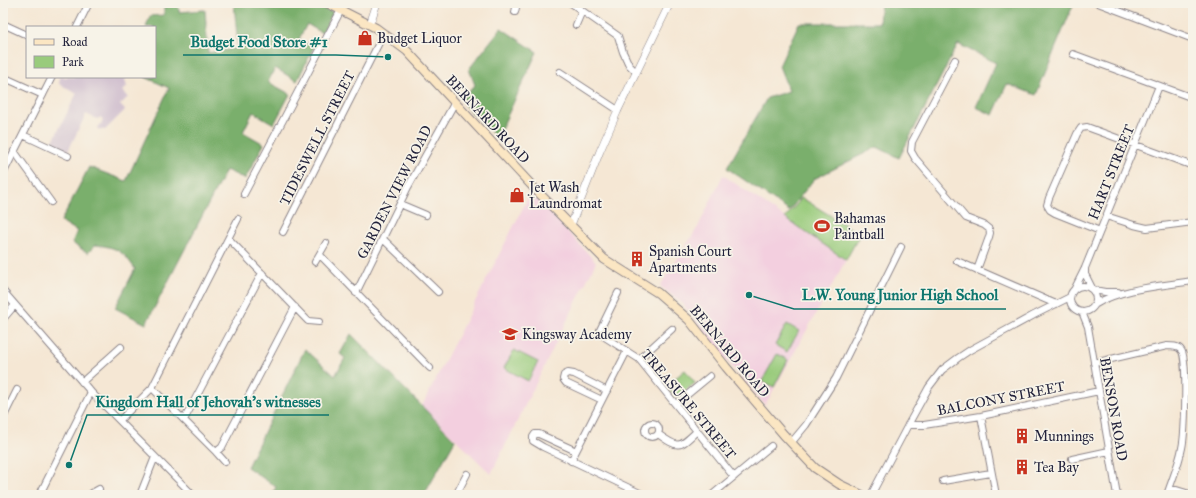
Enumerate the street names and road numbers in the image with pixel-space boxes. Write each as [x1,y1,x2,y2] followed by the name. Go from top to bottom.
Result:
[276,68,359,208] street label: TIDESWELL STREET
[442,72,533,167] street label: BERNARD ROAD
[1085,122,1138,222] street label: HART STREET
[353,123,436,262] street label: GARDEN VIEW ROAD
[686,302,773,401] street label: BERNARD ROAD
[638,346,740,463] street label: TREASURE STREET
[1096,356,1131,462] street label: BENSON ROAD
[936,378,1067,419] street label: BALCONY STREET

